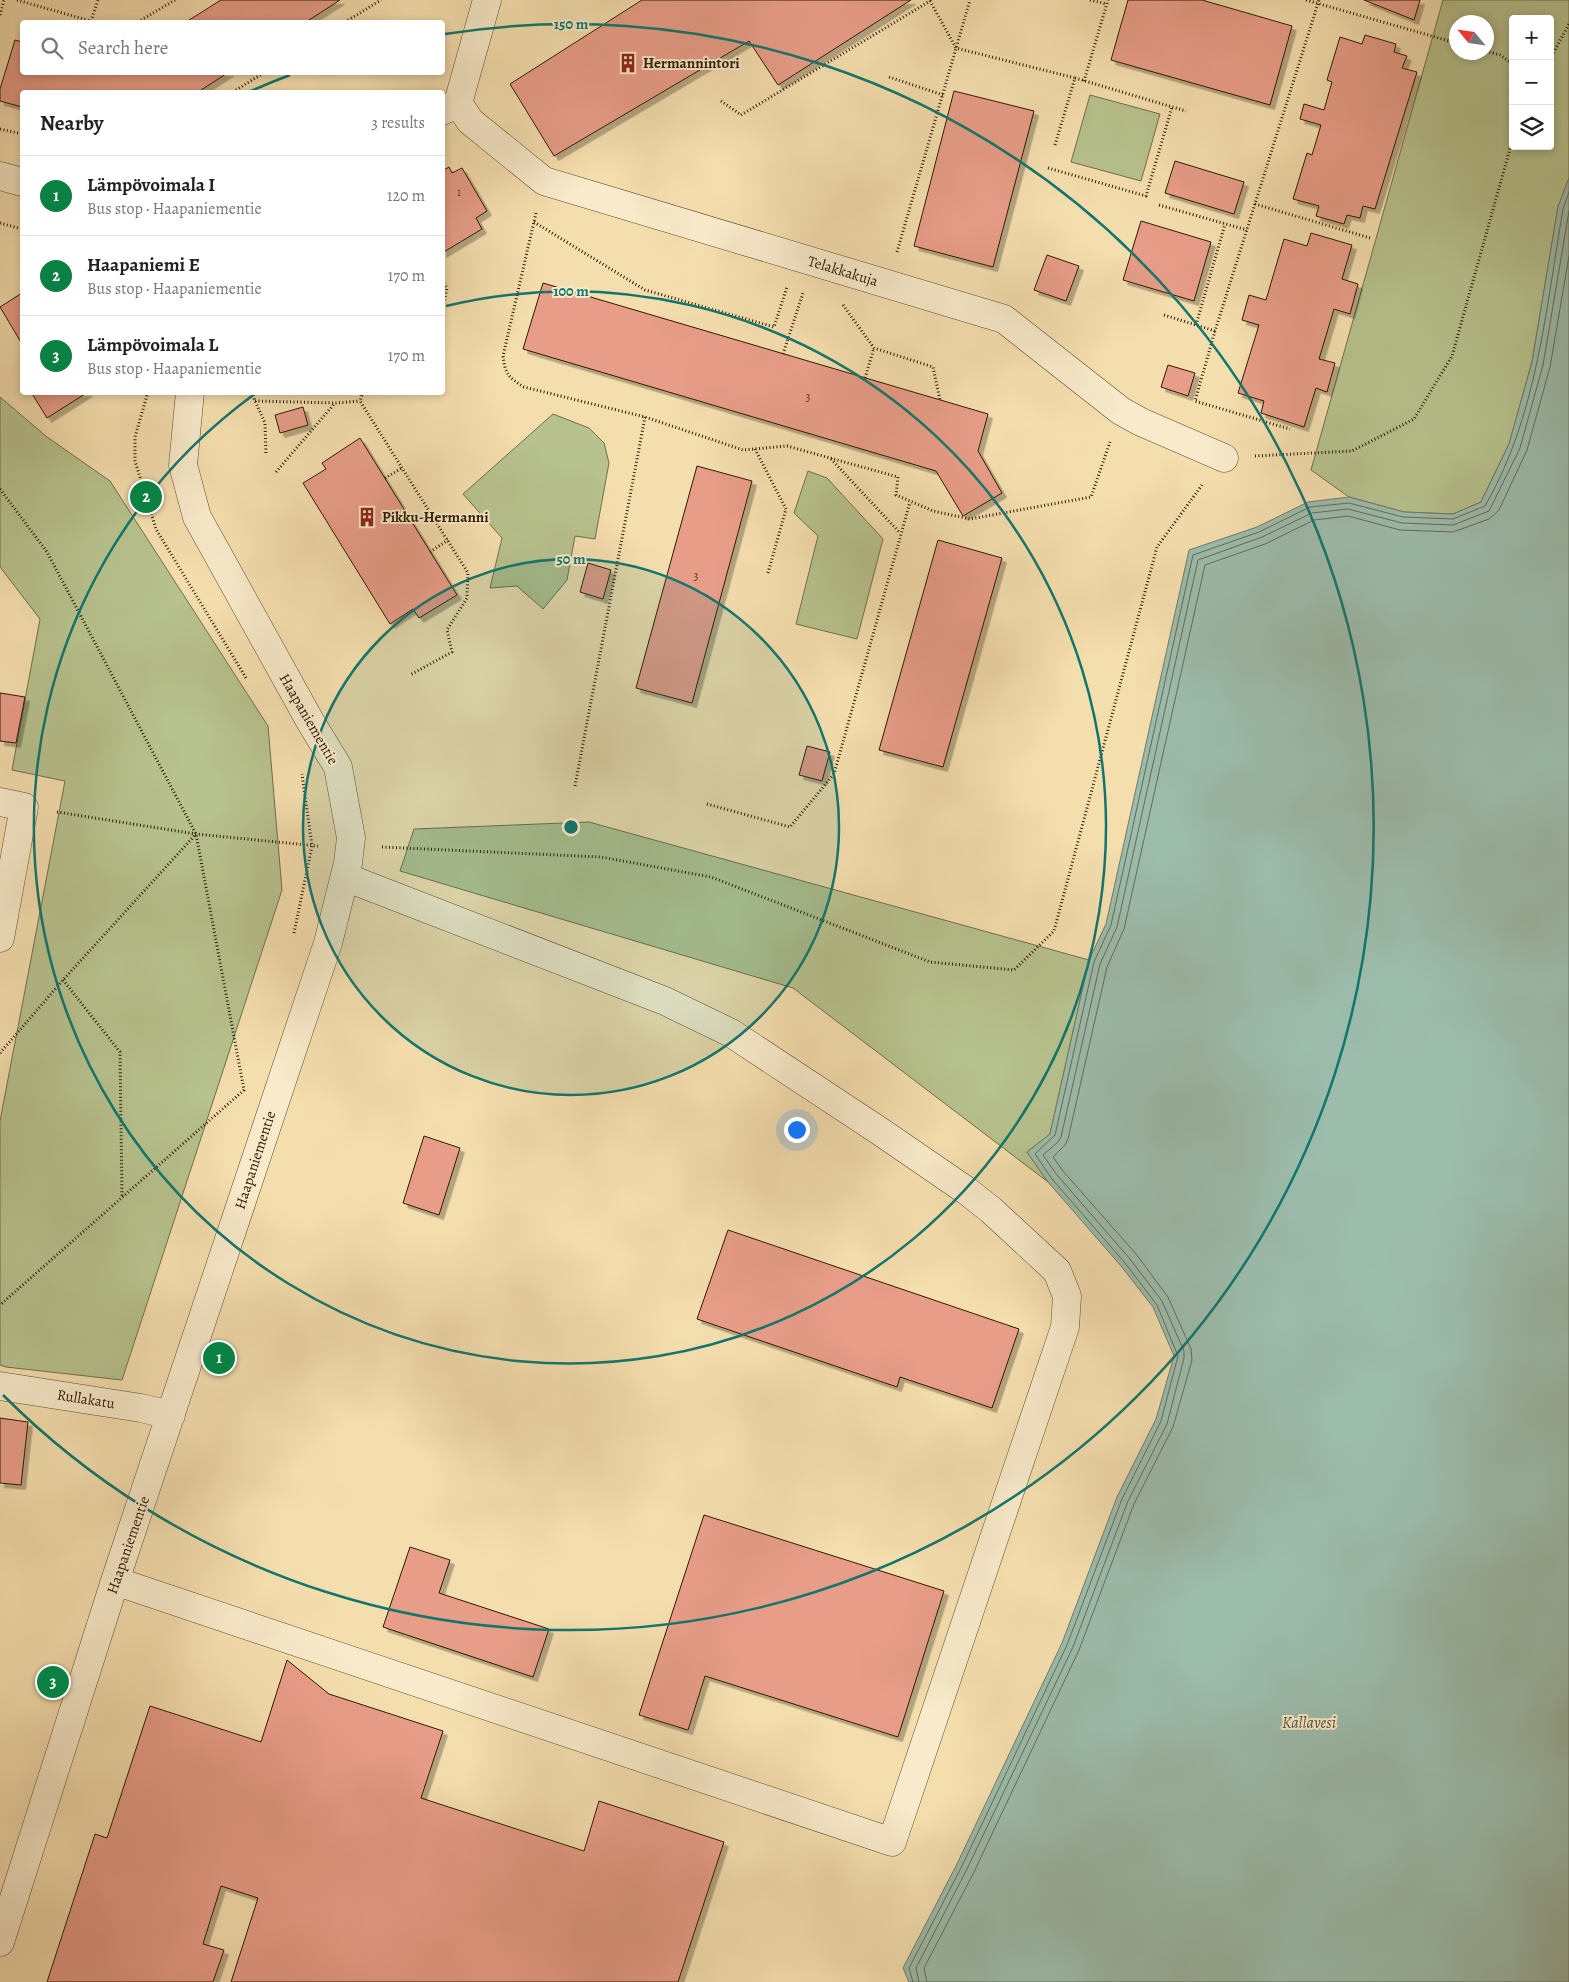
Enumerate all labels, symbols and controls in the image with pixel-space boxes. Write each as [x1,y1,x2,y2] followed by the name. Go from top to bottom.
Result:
[554,14,589,34] text: 150 m
[1449,15,1494,60] north arrow
[1509,15,1554,150] map controls
[1509,15,1554,60] button: +
[20,20,445,75] search box
[38,34,66,62] icon: search
[78,35,168,61] text: Search here
[617,52,639,74] building icon: Hermannintori
[643,53,740,73] place label: Hermannintori
[1509,60,1554,105] button: −
[1509,105,1554,150] button: layers
[40,109,103,137] text: Nearby
[371,112,425,134] text: 3 results
[87,172,215,198] text: Lämpövoimala I
[457,184,461,200] house number: 1
[53,185,59,207] text: 1
[387,185,425,207] text: 120 m
[87,198,262,220] text: Bus stop · Haapaniementie
[805,251,881,291] street label: Telakkakuja
[87,252,200,278] text: Haapaniemi E
[52,265,60,287] text: 2
[388,265,425,287] text: 170 m
[87,278,262,300] text: Bus stop · Haapaniementie
[553,281,589,301] text: 100 m
[87,332,218,358] text: Lämpövoimala L
[53,345,59,367] text: 3
[388,345,425,367] text: 170 m
[87,358,262,380] text: Bus stop · Haapaniementie
[806,389,811,405] house number: 3
[130,478,162,516] pin: 2
[356,506,378,528] building icon: Pikku-Hermanni
[382,507,489,527] place label: Pikku-Hermanni
[556,549,586,569] text: 50 m
[694,568,699,584] house number: 3
[275,670,343,769] street label: Haapaniementie
[562,818,580,836] centre of rings
[230,1108,280,1212] street label: Haapaniementie
[784,1117,810,1143] your location
[203,1339,235,1377] pin: 1
[56,1385,117,1414] street label: Rullakatu
[102,1493,154,1597] street label: Haapaniementie
[37,1663,69,1701] pin: 3
[1282,1712,1336,1734] water label: Kallavesi

